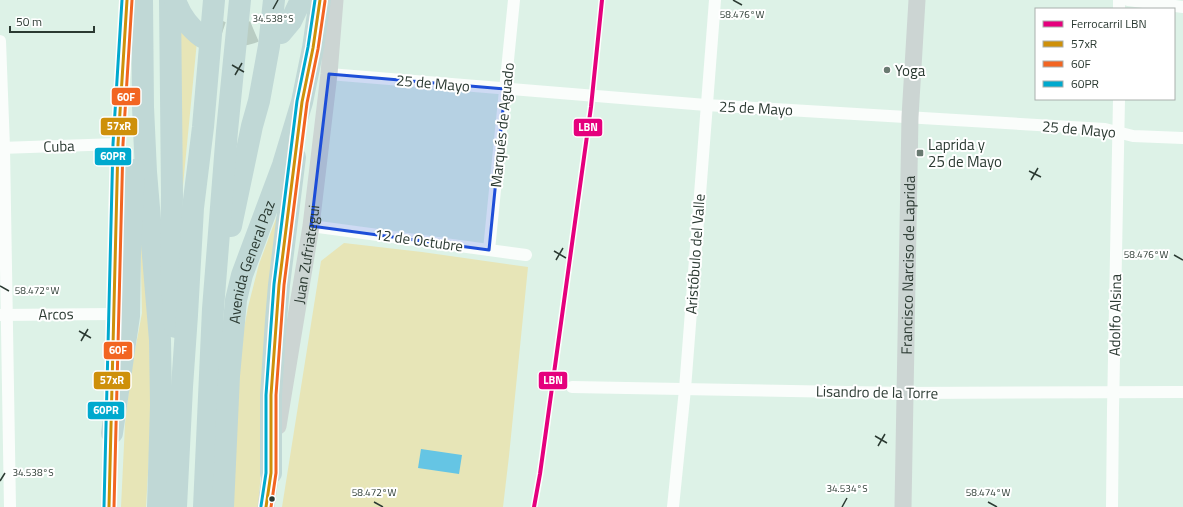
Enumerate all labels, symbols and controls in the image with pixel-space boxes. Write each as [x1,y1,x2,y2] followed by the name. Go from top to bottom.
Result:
[720,7,764,22] text: 58.476°W
[10,8,94,34] scale bar
[1035,8,1175,100] legend
[252,11,294,26] text: 34.538°S
[16,12,42,31] text: 50 m
[1071,14,1147,33] text: Ferrocarril LBN
[1071,34,1097,53] text: 57xR
[1071,54,1091,73] text: 60F
[895,59,926,82] place label: Yoga
[484,61,520,189] street label: Marqués de Aguado
[882,65,892,75] marker: Yoga
[395,68,471,98] street label: 25 de Mayo
[1071,74,1099,93] text: 60PR
[111,87,141,106] line badge: 60F
[117,89,135,105] text: 60F
[718,95,794,121] street label: 25 de Mayo
[1041,114,1117,144] street label: 25 de Mayo
[100,117,138,136] line badge: 57xR
[107,118,131,134] text: 57xR
[573,118,603,137] line badge: LBN
[578,119,598,135] text: LBN
[928,133,1002,173] place label: Laprida y 25 de Mayo
[43,134,76,158] street label: Cuba
[94,147,132,166] line badge: 60PR
[100,148,126,164] text: 60PR
[915,148,925,158] marker: Laprida y 25 de Mayo
[894,175,920,355] street label: Francisco Narciso de Laprida
[679,193,711,315] street label: Aristóbulo del Valle
[222,197,280,325] street label: Avenida General Paz
[287,204,325,305] street label: Juan Zufriategui
[373,222,465,258] street label: 12 de Octubre
[1124,247,1168,262] text: 58.476°W
[1103,273,1127,356] street label: Adolfo Alsina
[15,283,59,298] text: 58.472°W
[38,302,74,326] street label: Arcos
[103,341,133,360] line badge: 60F
[109,342,127,358] text: 60F
[93,371,131,390] line badge: 57xR
[538,371,568,390] line badge: LBN
[100,372,124,388] text: 57xR
[543,372,563,388] text: LBN
[816,379,938,405] street label: Lisandro de la Torre
[87,401,125,420] line badge: 60PR
[93,402,119,418] text: 60PR
[12,465,54,480] text: 34.538°S
[826,481,868,496] text: 34.534°S
[352,485,396,500] text: 58.472°W
[966,485,1010,500] text: 58.474°W
[267,494,277,504] unlabelled marker

